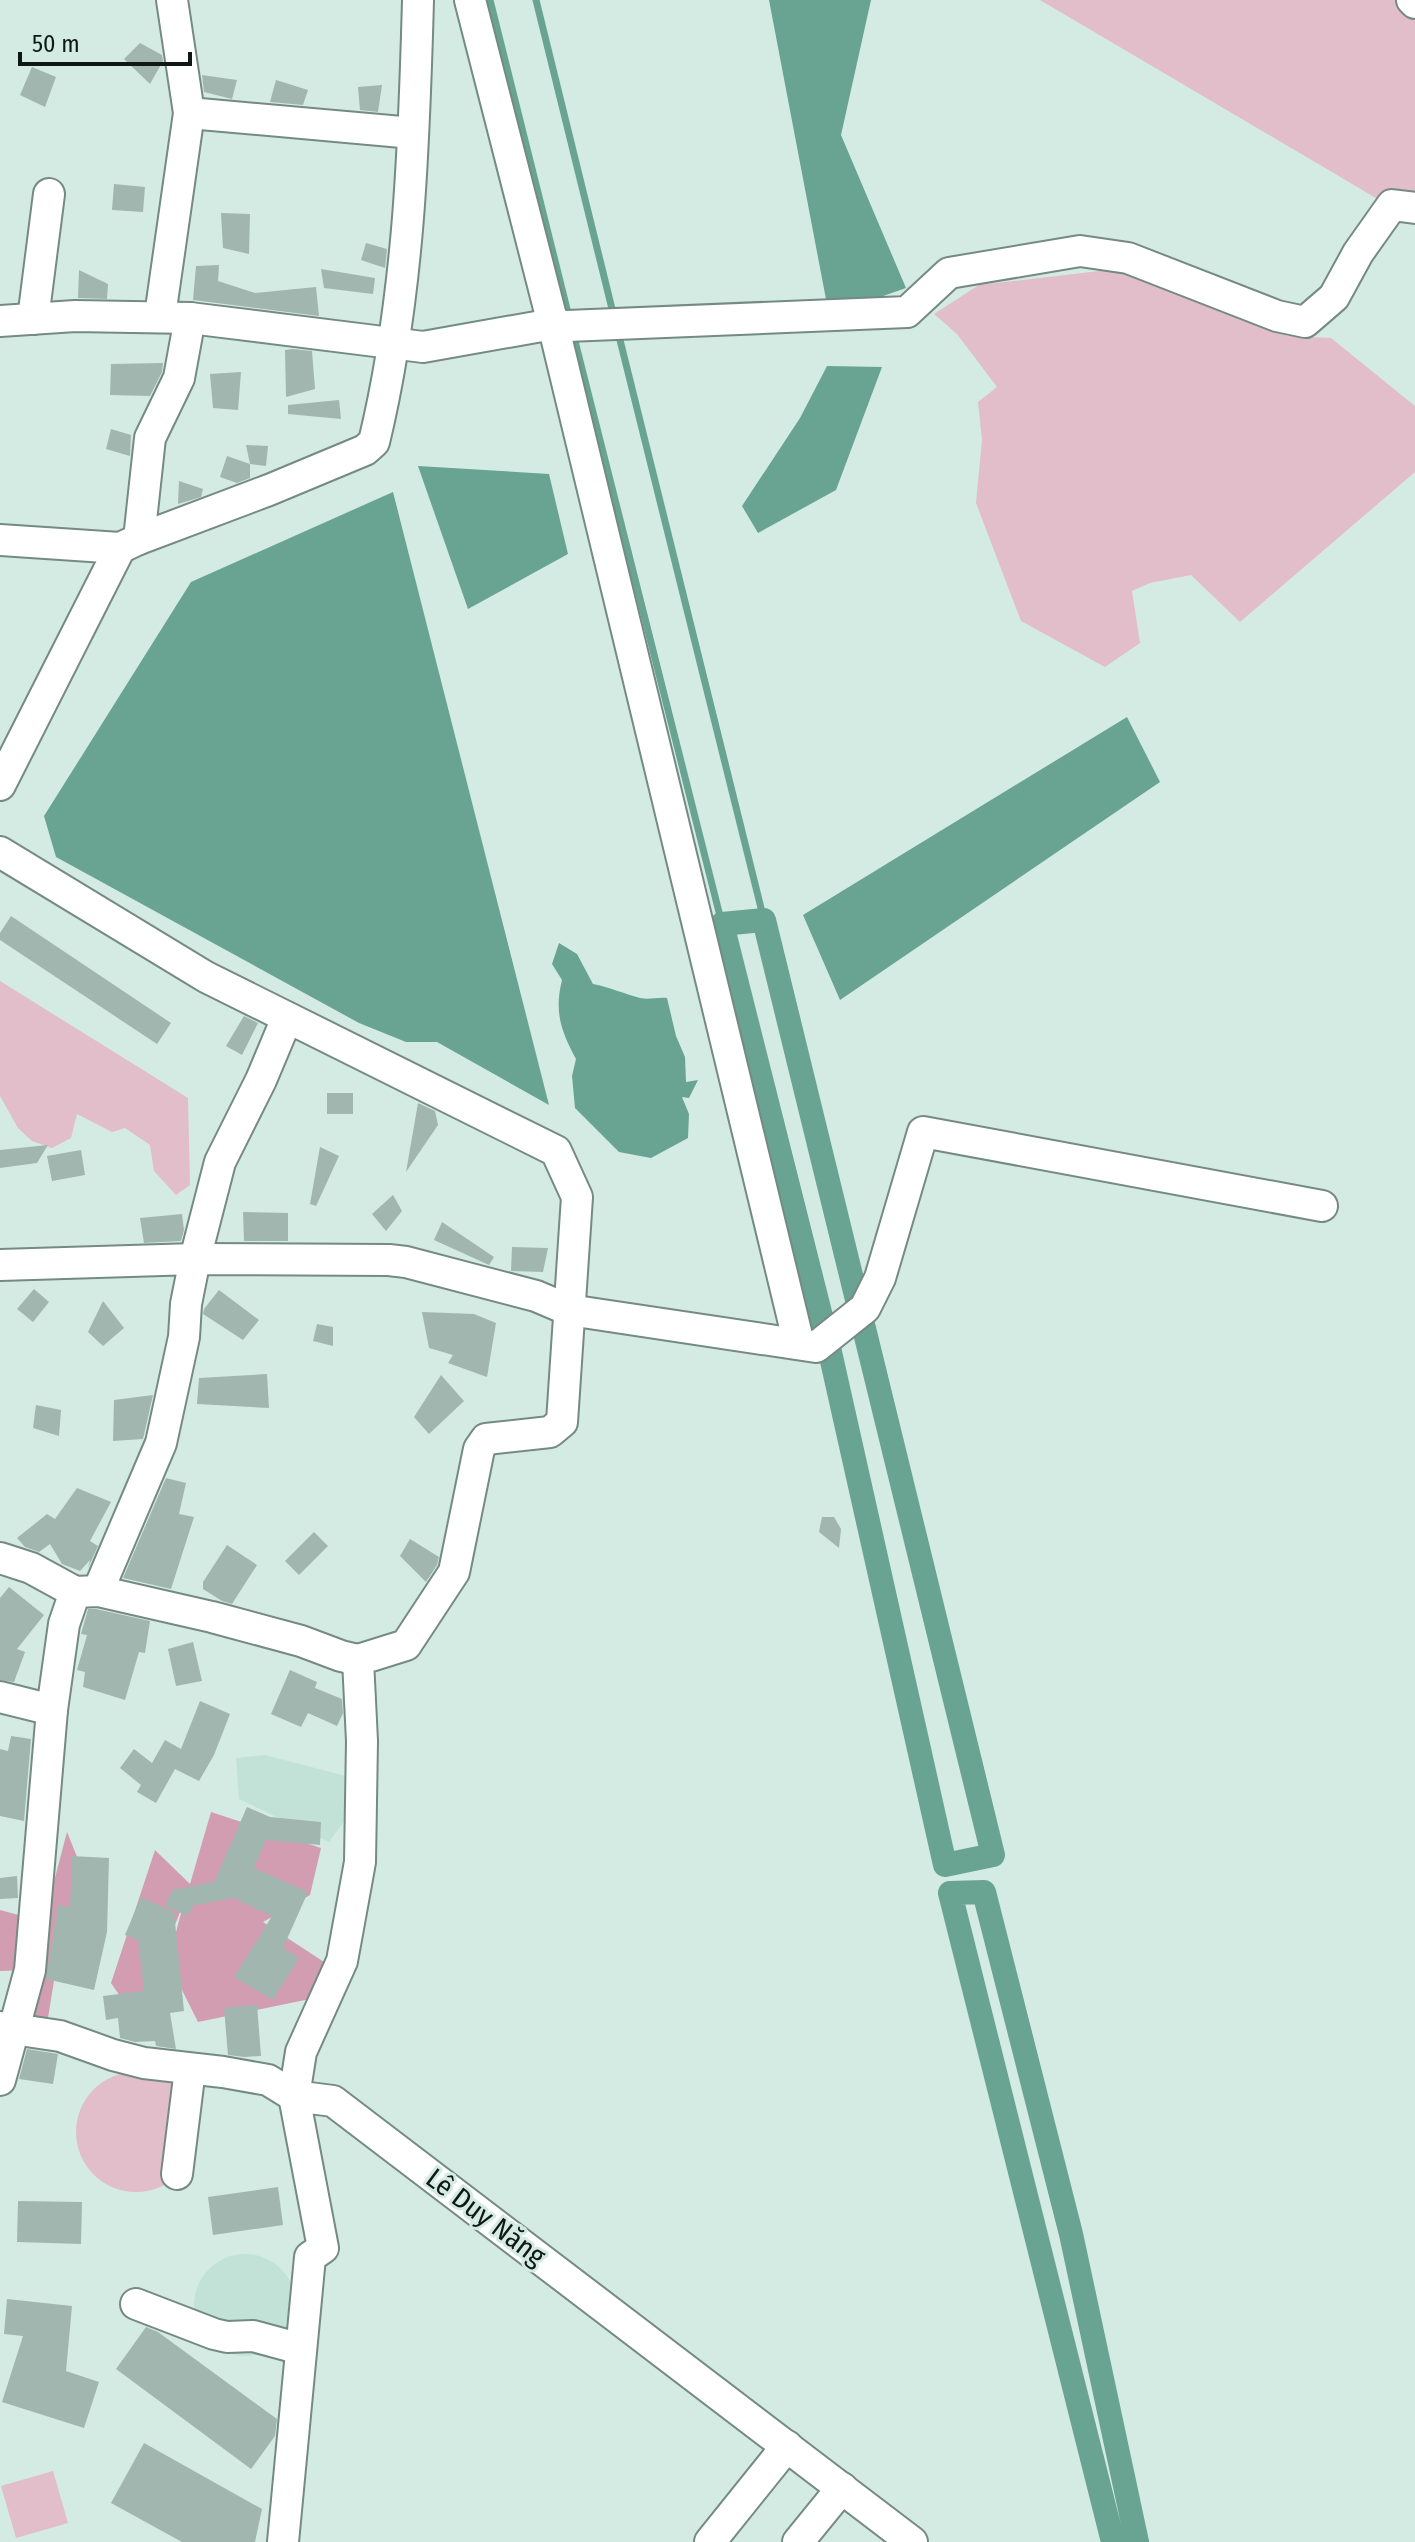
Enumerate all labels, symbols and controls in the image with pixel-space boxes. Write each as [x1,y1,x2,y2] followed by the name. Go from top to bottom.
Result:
[20,16,190,66] scale bar
[32,30,80,58] text: 50 m
[420,2161,553,2273] street label: Lê Duy Năng

